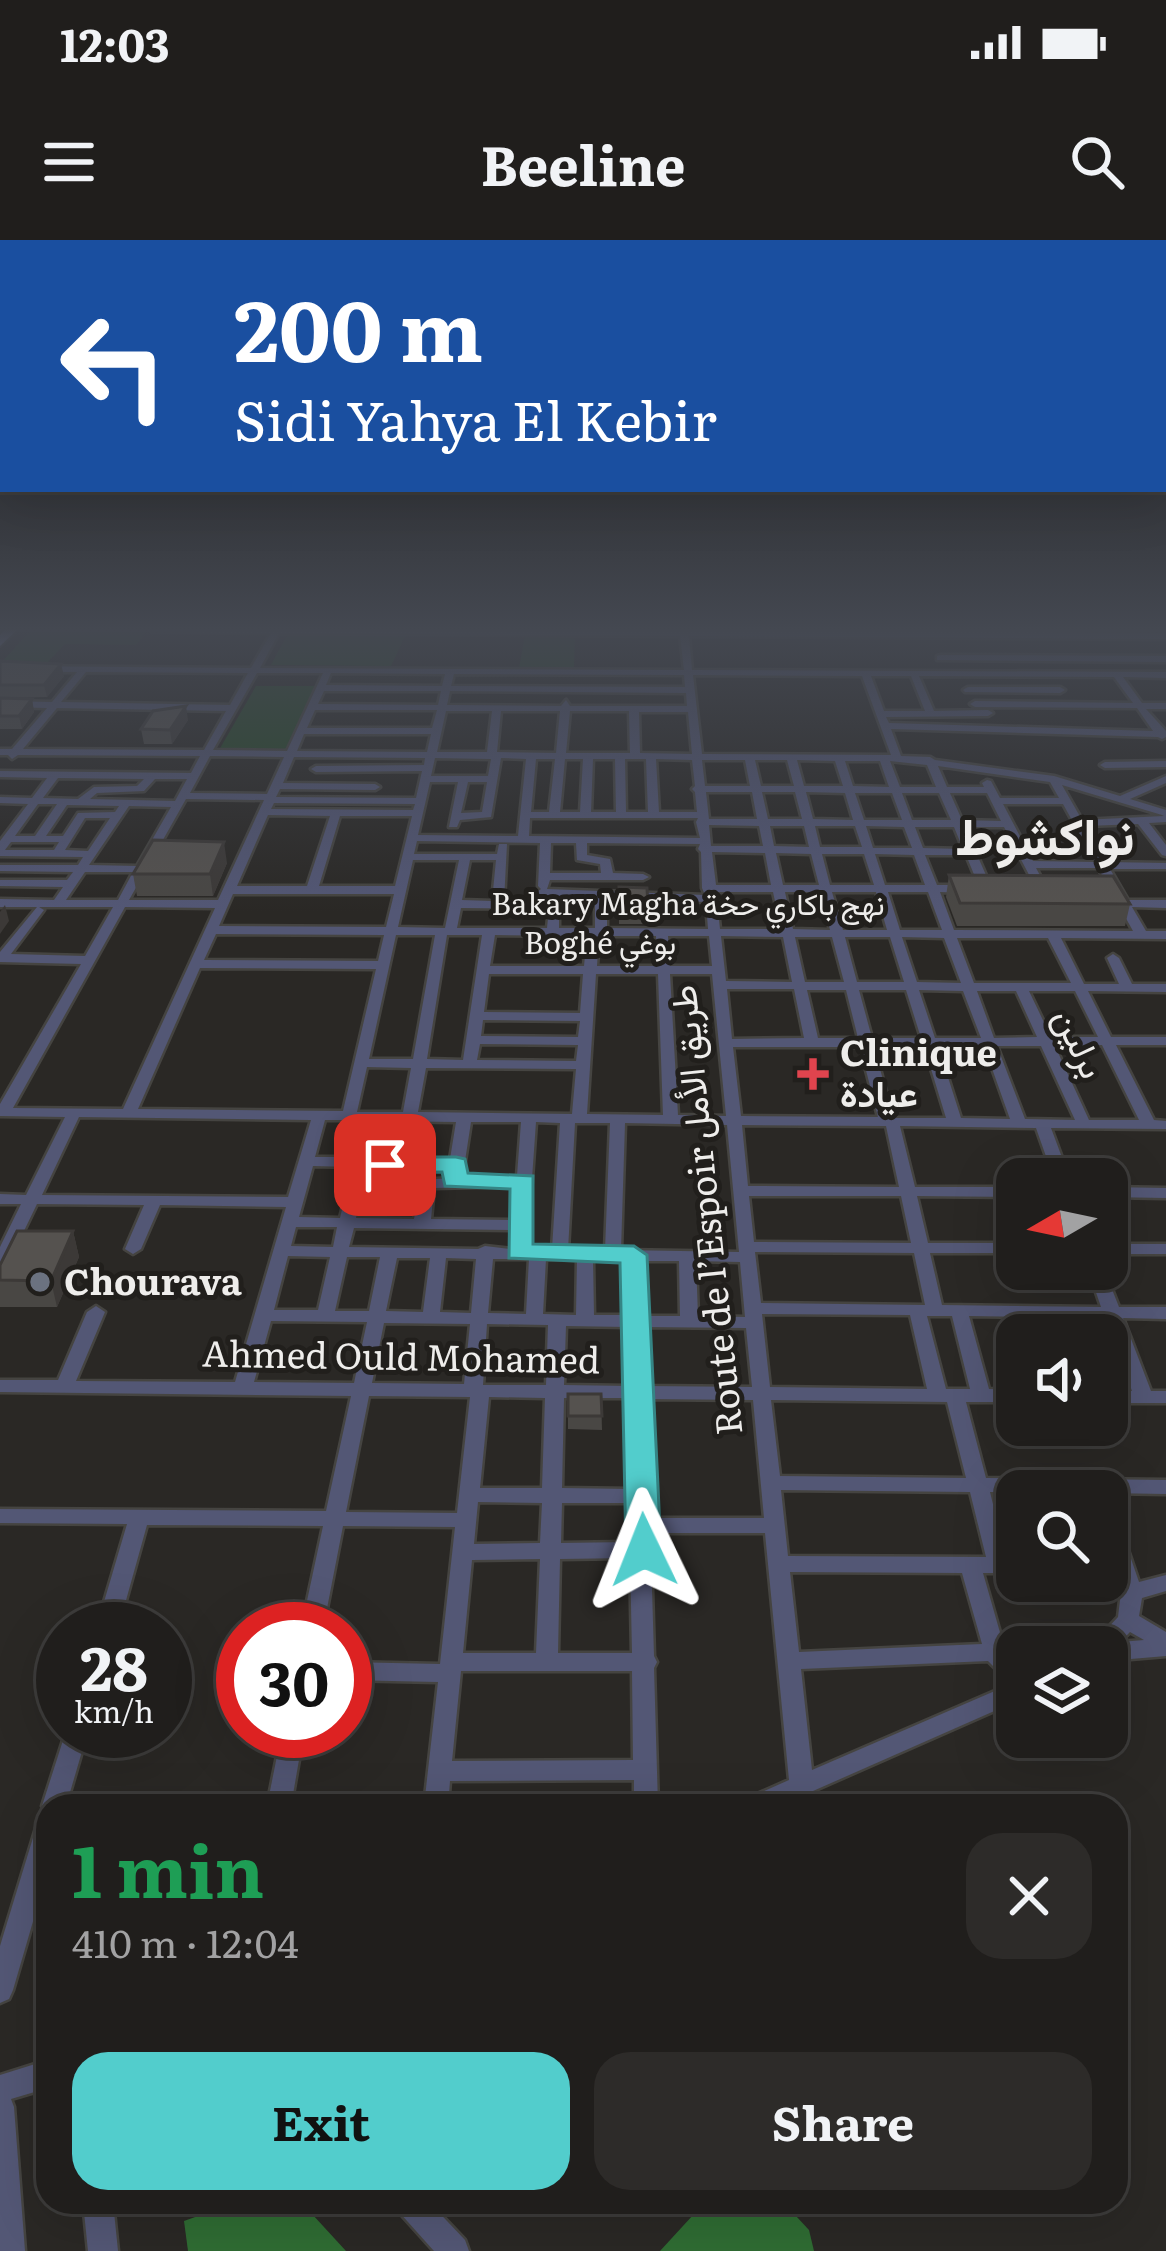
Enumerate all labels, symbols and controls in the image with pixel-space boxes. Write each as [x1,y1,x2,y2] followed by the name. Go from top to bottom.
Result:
[60,9,170,76] text: 12:03
[480,122,686,203] text: Beeline
[36,129,102,195] icon: menu
[1064,129,1130,195] icon: search
[234,263,483,388] text: 200 m
[36,288,192,444] icon: left
[234,377,717,458] text: Sidi Yahya El Kebir
[955,795,1135,871] district label: نواكشوط
[491,880,885,929] street label: Bakary Magha نهج باكاري حخة
[524,919,676,968] street label: Boghé بوغي
[654,983,753,1438] street label: Route de l’Espoir طريق الأمل
[1043,998,1122,1086] street label: برلين
[840,1024,997,1118] place label: Clinique عيادة
[797,1058,829,1090] marker: Clinique عيادة
[334,1114,436,1216] pin
[352,1132,418,1198] icon: arrive
[996,1158,1128,1290] north arrow
[996,1158,1128,1758] map controls
[64,1253,242,1306] place label: Chourava
[27,1269,53,1295] marker: Chourava
[996,1314,1128,1446] button: sound
[202,1325,600,1384] street label: Ahmed Ould Mohamed
[996,1470,1128,1602] button: search
[581,1487,707,1613] position arrow
[216,1602,372,1758] speed limit sign: 30
[80,1620,148,1709] text: 28
[996,1626,1128,1758] button: layers
[74,1688,154,1732] text: km/h
[72,1813,264,1920] text: 1 min
[966,1833,1092,1959] button: close
[72,1912,299,1970] text: 410 m · 12:04
[72,2052,570,2190] button: Exit
[594,2052,1092,2190] button: Share

